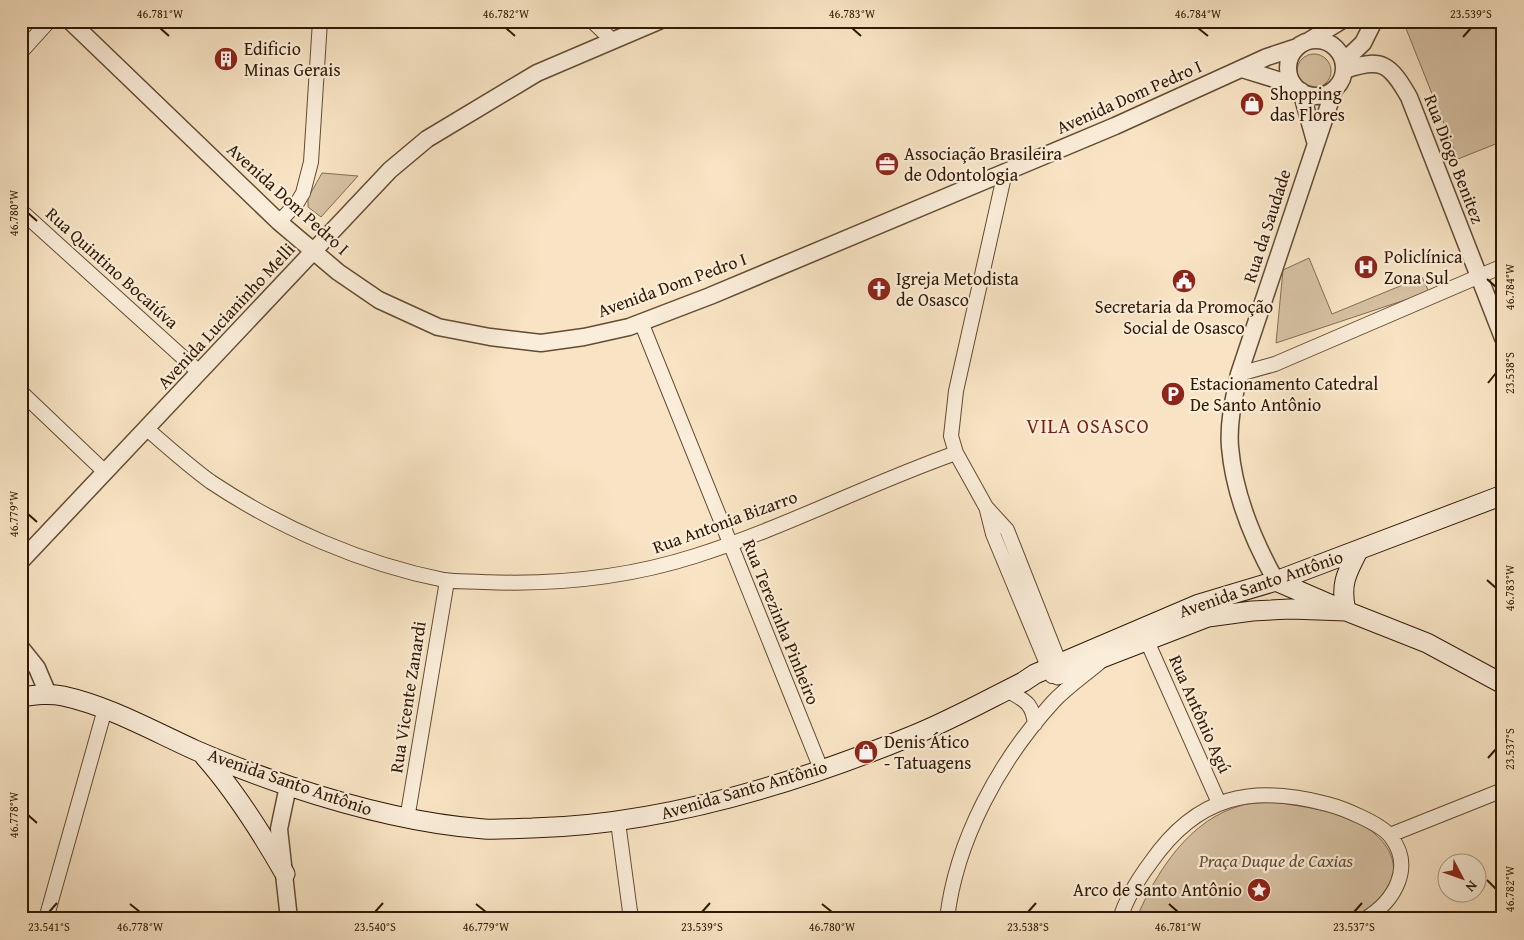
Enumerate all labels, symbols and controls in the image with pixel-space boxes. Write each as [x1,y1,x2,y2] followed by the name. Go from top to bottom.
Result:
[137,5,184,22] text: 46.781°W
[483,5,530,22] text: 46.782°W
[829,5,876,22] text: 46.783°W
[1175,5,1222,22] text: 46.784°W
[1450,5,1492,22] text: 23.539°S
[244,35,341,83] place label: Edificio Minas Gerais
[213,46,239,72] building icon: Edificio Minas Gerais
[1052,52,1206,141] street label: Avenida Dom Pedro I
[1270,80,1345,128] place label: Shopping das Flores
[1417,90,1492,227] street label: Rua Diogo Benitez
[1239,91,1265,117] shop icon: Shopping das Flores
[221,136,356,261] street label: Avenida Dom Pedro I
[904,140,1063,188] place label: Associação Brasileira de Odontologia
[874,151,900,177] office icon: Associação Brasileira de Odontologia
[1235,166,1298,286] street label: Rua da Saudade
[5,189,22,236] text: 46.780°W
[40,200,185,335] street label: Rua Quintino Bocaiúva
[151,237,301,395] street label: Avenida Lucianinho Melli
[1384,243,1463,291] place label: Policlínica Zona Sul
[594,245,750,324] street label: Avenida Dom Pedro I
[1353,254,1379,280] hospital icon: Policlínica Zona Sul
[1501,263,1518,310] text: 46.784°W
[896,265,1019,313] place label: Igreja Metodista de Osasco
[1171,268,1197,294] public building icon: Secretaria da Promoção Social de Osasco
[866,276,892,302] church icon: Igreja Metodista de Osasco
[1095,293,1273,341] place label: Secretaria da Promoção Social de Osasco
[1501,352,1518,394] text: 23.538°S
[1190,370,1378,418] place label: Estacionamento Catedral De Santo Antônio
[1160,381,1186,407] parking icon: Estacionamento Catedral De Santo Antônio
[1026,411,1150,440] district label: VILA OSASCO
[649,483,801,560] street label: Rua Antonia Bizarro
[5,490,22,537] text: 46.779°W
[736,535,827,709] street label: Rua Terezinha Pinheiro
[1175,543,1347,624] street label: Avenida Santo Antônio
[1501,564,1518,611] text: 46.783°W
[382,619,433,775] street label: Rua Vicente Zanardi
[1162,650,1239,778] street label: Rua Antônio Agú
[884,728,971,776] place label: Denis Ático - Tatuagens
[1501,728,1518,770] text: 23.537°S
[853,739,879,765] shop icon: Denis Ático - Tatuagens
[204,741,376,822] street label: Avenida Santo Antônio
[657,753,830,826] street label: Avenida Santo Antônio
[5,791,22,838] text: 46.778°W
[1198,847,1354,874] park label: Praça Duque de Caxias
[1436,852,1486,902] north arrow
[1501,865,1518,912] text: 46.782°W
[1073,876,1242,903] place label: Arco de Santo Antônio
[1461,876,1482,897] text: N
[1246,877,1272,903] place icon: Arco de Santo Antônio
[28,918,70,935] text: 23.541°S
[117,918,164,935] text: 46.778°W
[354,918,396,935] text: 23.540°S
[463,918,510,935] text: 46.779°W
[681,918,723,935] text: 23.539°S
[809,918,856,935] text: 46.780°W
[1007,918,1049,935] text: 23.538°S
[1155,918,1202,935] text: 46.781°W
[1333,918,1375,935] text: 23.537°S

